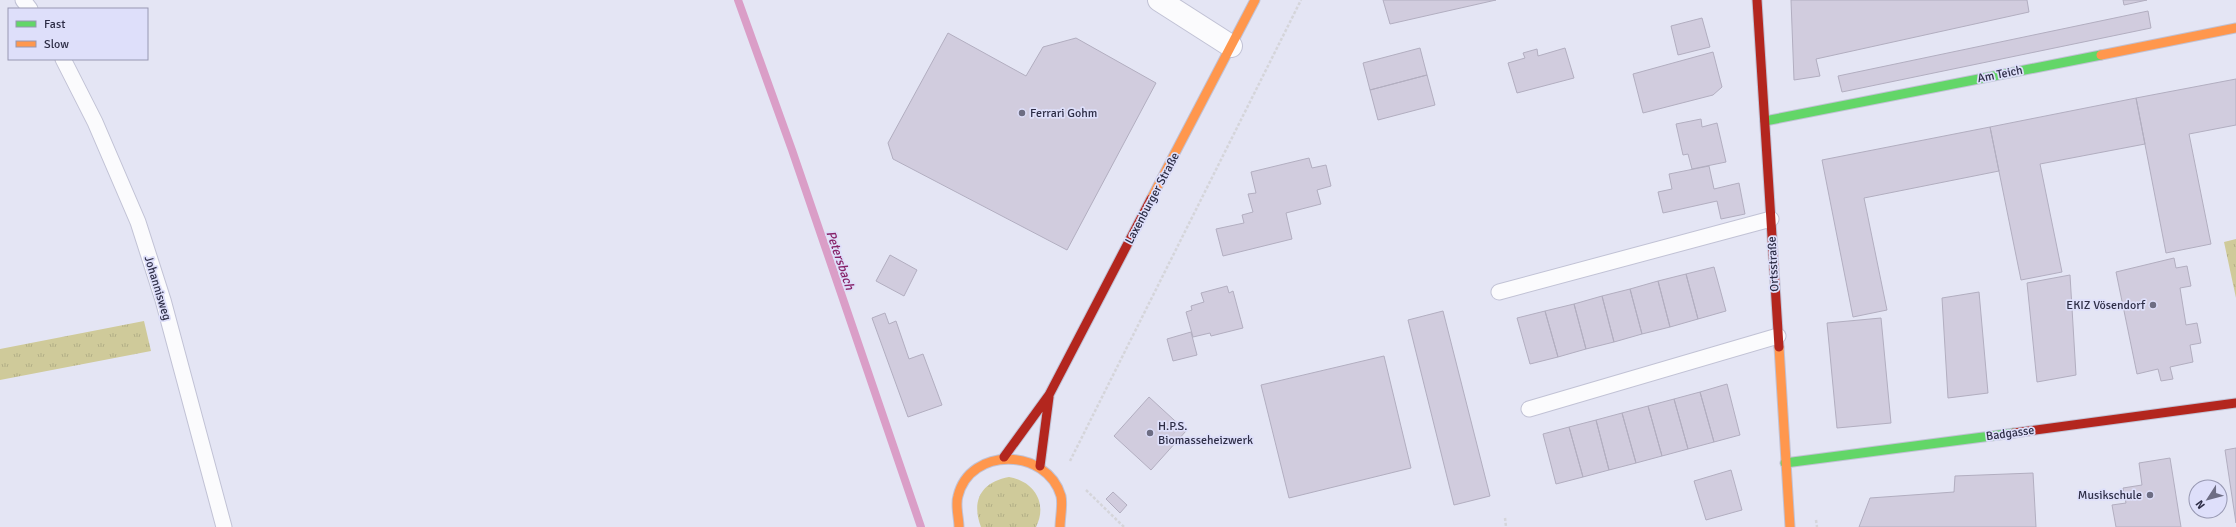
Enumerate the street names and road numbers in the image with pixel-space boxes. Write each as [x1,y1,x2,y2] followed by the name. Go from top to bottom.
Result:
[1976,63,2024,86] street label: Am Teich
[1122,150,1183,247] street label: Laxenburger Straße
[1765,236,1782,292] street label: Ortsstraße
[141,254,174,322] street label: Johannisweg
[1985,423,2035,444] street label: Badgasse

